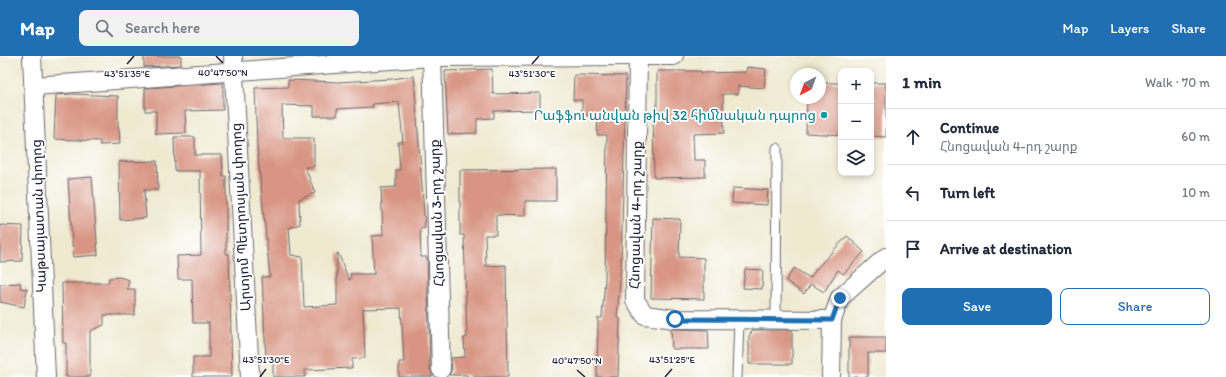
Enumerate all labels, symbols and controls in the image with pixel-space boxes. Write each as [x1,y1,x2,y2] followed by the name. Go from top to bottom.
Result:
[79,10,359,46] search box
[20,17,55,40] text: Map
[93,17,115,39] icon: search
[125,19,200,37] text: Search here
[1063,20,1088,37] text: Map
[1110,20,1149,37] text: Layers
[1171,20,1206,37] text: Share
[198,66,248,79] text: 40°47'50"N
[104,67,150,80] text: 43°51'35"E
[509,67,556,80] text: 43°51'30"E
[790,68,826,104] north arrow
[838,68,874,176] map controls
[838,68,874,104] button: +
[902,72,941,92] text: 1 min
[1145,75,1210,90] text: Walk · 70 m
[838,104,874,140] button: −
[534,107,816,124] place label: Րաֆֆու անվան թիվ 32 հիմնական դպրոց
[819,110,829,120] marker: Րաֆֆու անվան թիվ 32 հիմնական դպրոց
[940,119,999,137] text: Continue
[228,122,254,312] street label: Արտյոմ Պետրոսյան փողոց
[902,126,924,148] icon: ahead
[1181,129,1210,144] text: 60 m
[28,139,50,293] street label: Կաթսայատան փողոց
[426,139,448,287] street label: Հնոցավան 3-րդ շարք
[940,139,1078,154] text: Հնոցավան 4-րդ շարք
[838,140,874,176] button: layers
[626,141,646,289] street label: Հնոցավան 4-րդ շարք
[902,182,924,204] icon: left
[940,184,995,202] text: Turn left
[1182,185,1210,200] text: 10 m
[902,238,924,260] icon: arrive
[940,240,1072,258] text: Arrive at destination
[902,288,1052,325] button: Save
[1060,288,1210,325] button: Share
[831,289,849,307] route end
[666,310,684,328] route start
[243,353,290,366] text: 43°51'30"E
[649,353,695,366] text: 43°51'25"E
[552,354,602,367] text: 40°47'50"N

